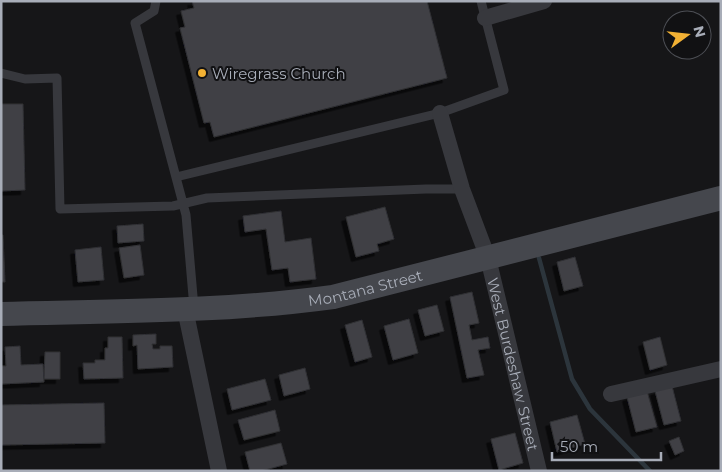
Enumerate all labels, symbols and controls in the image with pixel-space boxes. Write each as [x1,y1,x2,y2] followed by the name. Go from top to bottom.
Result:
[662,10,712,60] north arrow
[689,24,710,39] text: N
[212,64,346,83] place label: Wiregrass Church
[196,67,208,79] marker: Wiregrass Church
[307,265,424,310] street label: Montana Street
[484,276,543,453] street label: West Burdeshaw Street
[552,430,661,462] scale bar
[560,437,598,456] text: 50 m

